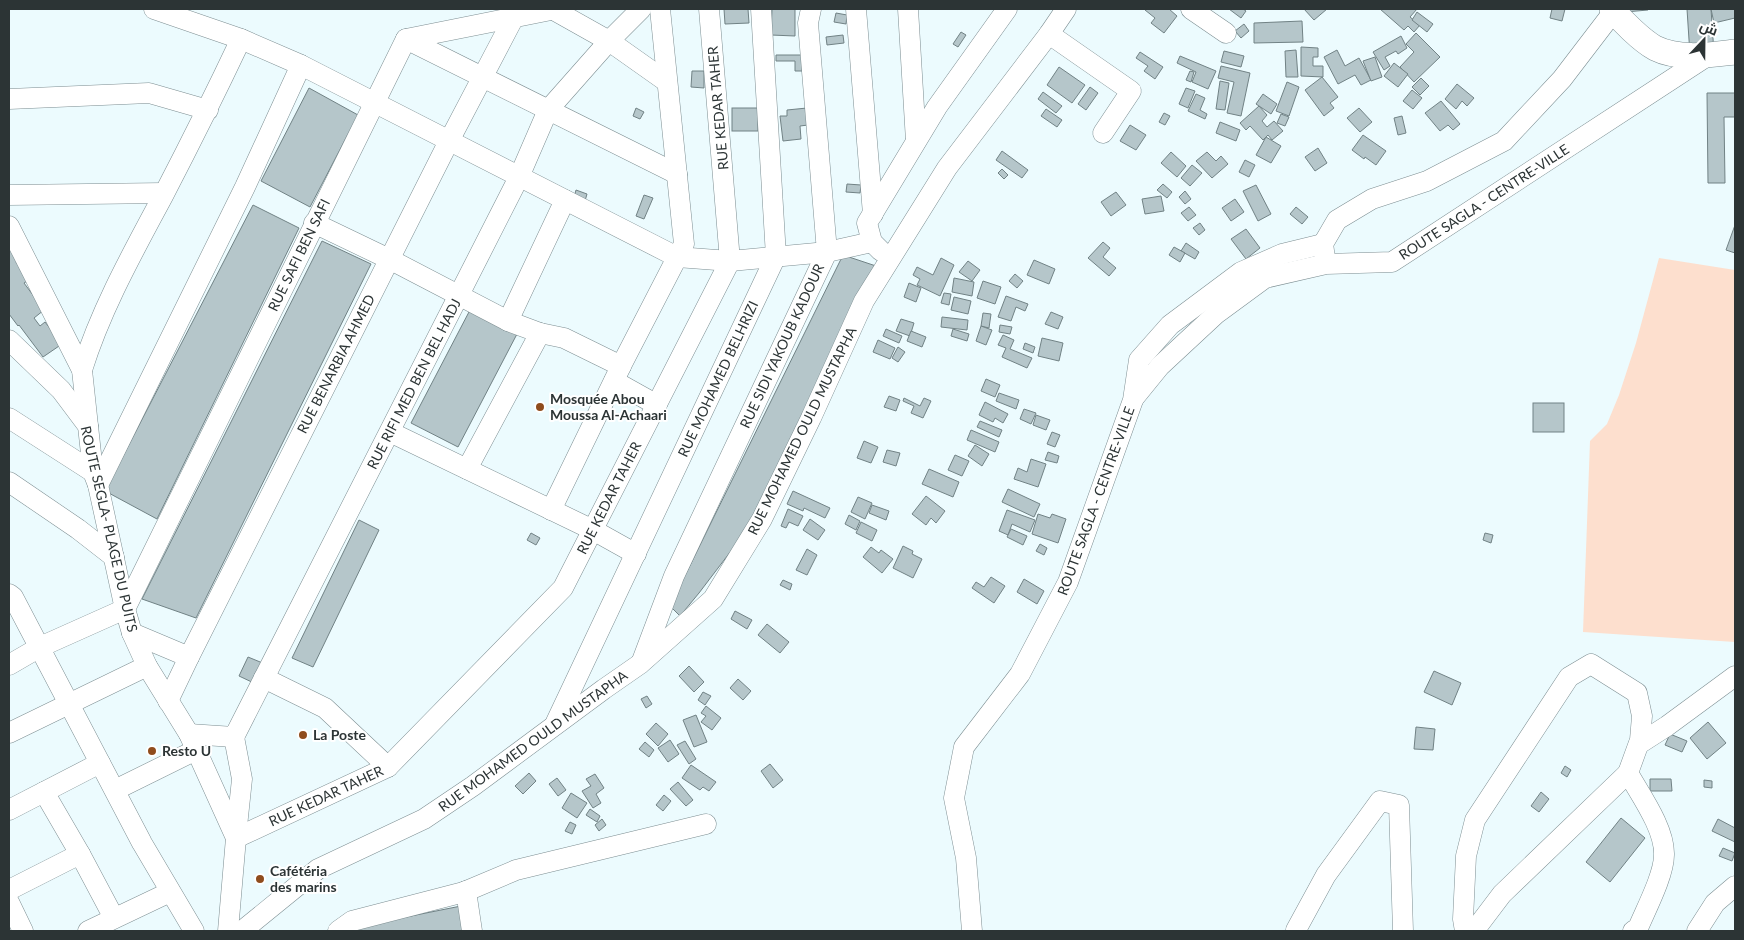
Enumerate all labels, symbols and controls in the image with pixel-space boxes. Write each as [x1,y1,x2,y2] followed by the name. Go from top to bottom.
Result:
[1679,15,1729,65] north arrow
[1697,16,1721,40] text: ش
[704,45,731,171] street label: RUE KEDAR TAHER
[1395,140,1572,263] street label: ROUTE SAGLA - CENTRE-VILLE
[264,196,333,314] street label: RUE SAFI BEN SAFI
[736,261,827,431] street label: RUE SIDI YAKOUB KADOUR
[293,291,378,436] street label: RUE BENARBIA AHMED
[363,296,464,472] street label: RUE RIFI MED BEN BEL HADJ
[674,298,761,460] street label: RUE MOHAMED BELHRIZI
[744,323,860,538] street label: RUE MOHAMED OULD MUSTAPHA
[550,390,667,423] place label: Mosquée Abou Moussa Al-Achaari
[534,401,546,413] marker: Mosquée Abou Moussa Al-Achaari
[1053,404,1138,597] street label: ROUTE SAGLA - CENTRE-VILLE
[77,424,141,634] street label: ROUTE SEGLA- PLAGE DU PUITS
[573,438,644,557] street label: RUE KEDAR TAHER
[435,666,631,815] street label: RUE MOHAMED OULD MUSTAPHA
[313,726,366,743] place label: La Poste
[297,729,309,741] marker: La Poste
[162,742,211,759] place label: Resto U
[146,745,158,757] marker: Resto U
[266,762,386,829] street label: RUE KEDAR TAHER
[270,862,337,895] place label: Cafétéria des marins
[254,873,266,885] marker: Cafétéria des marins

